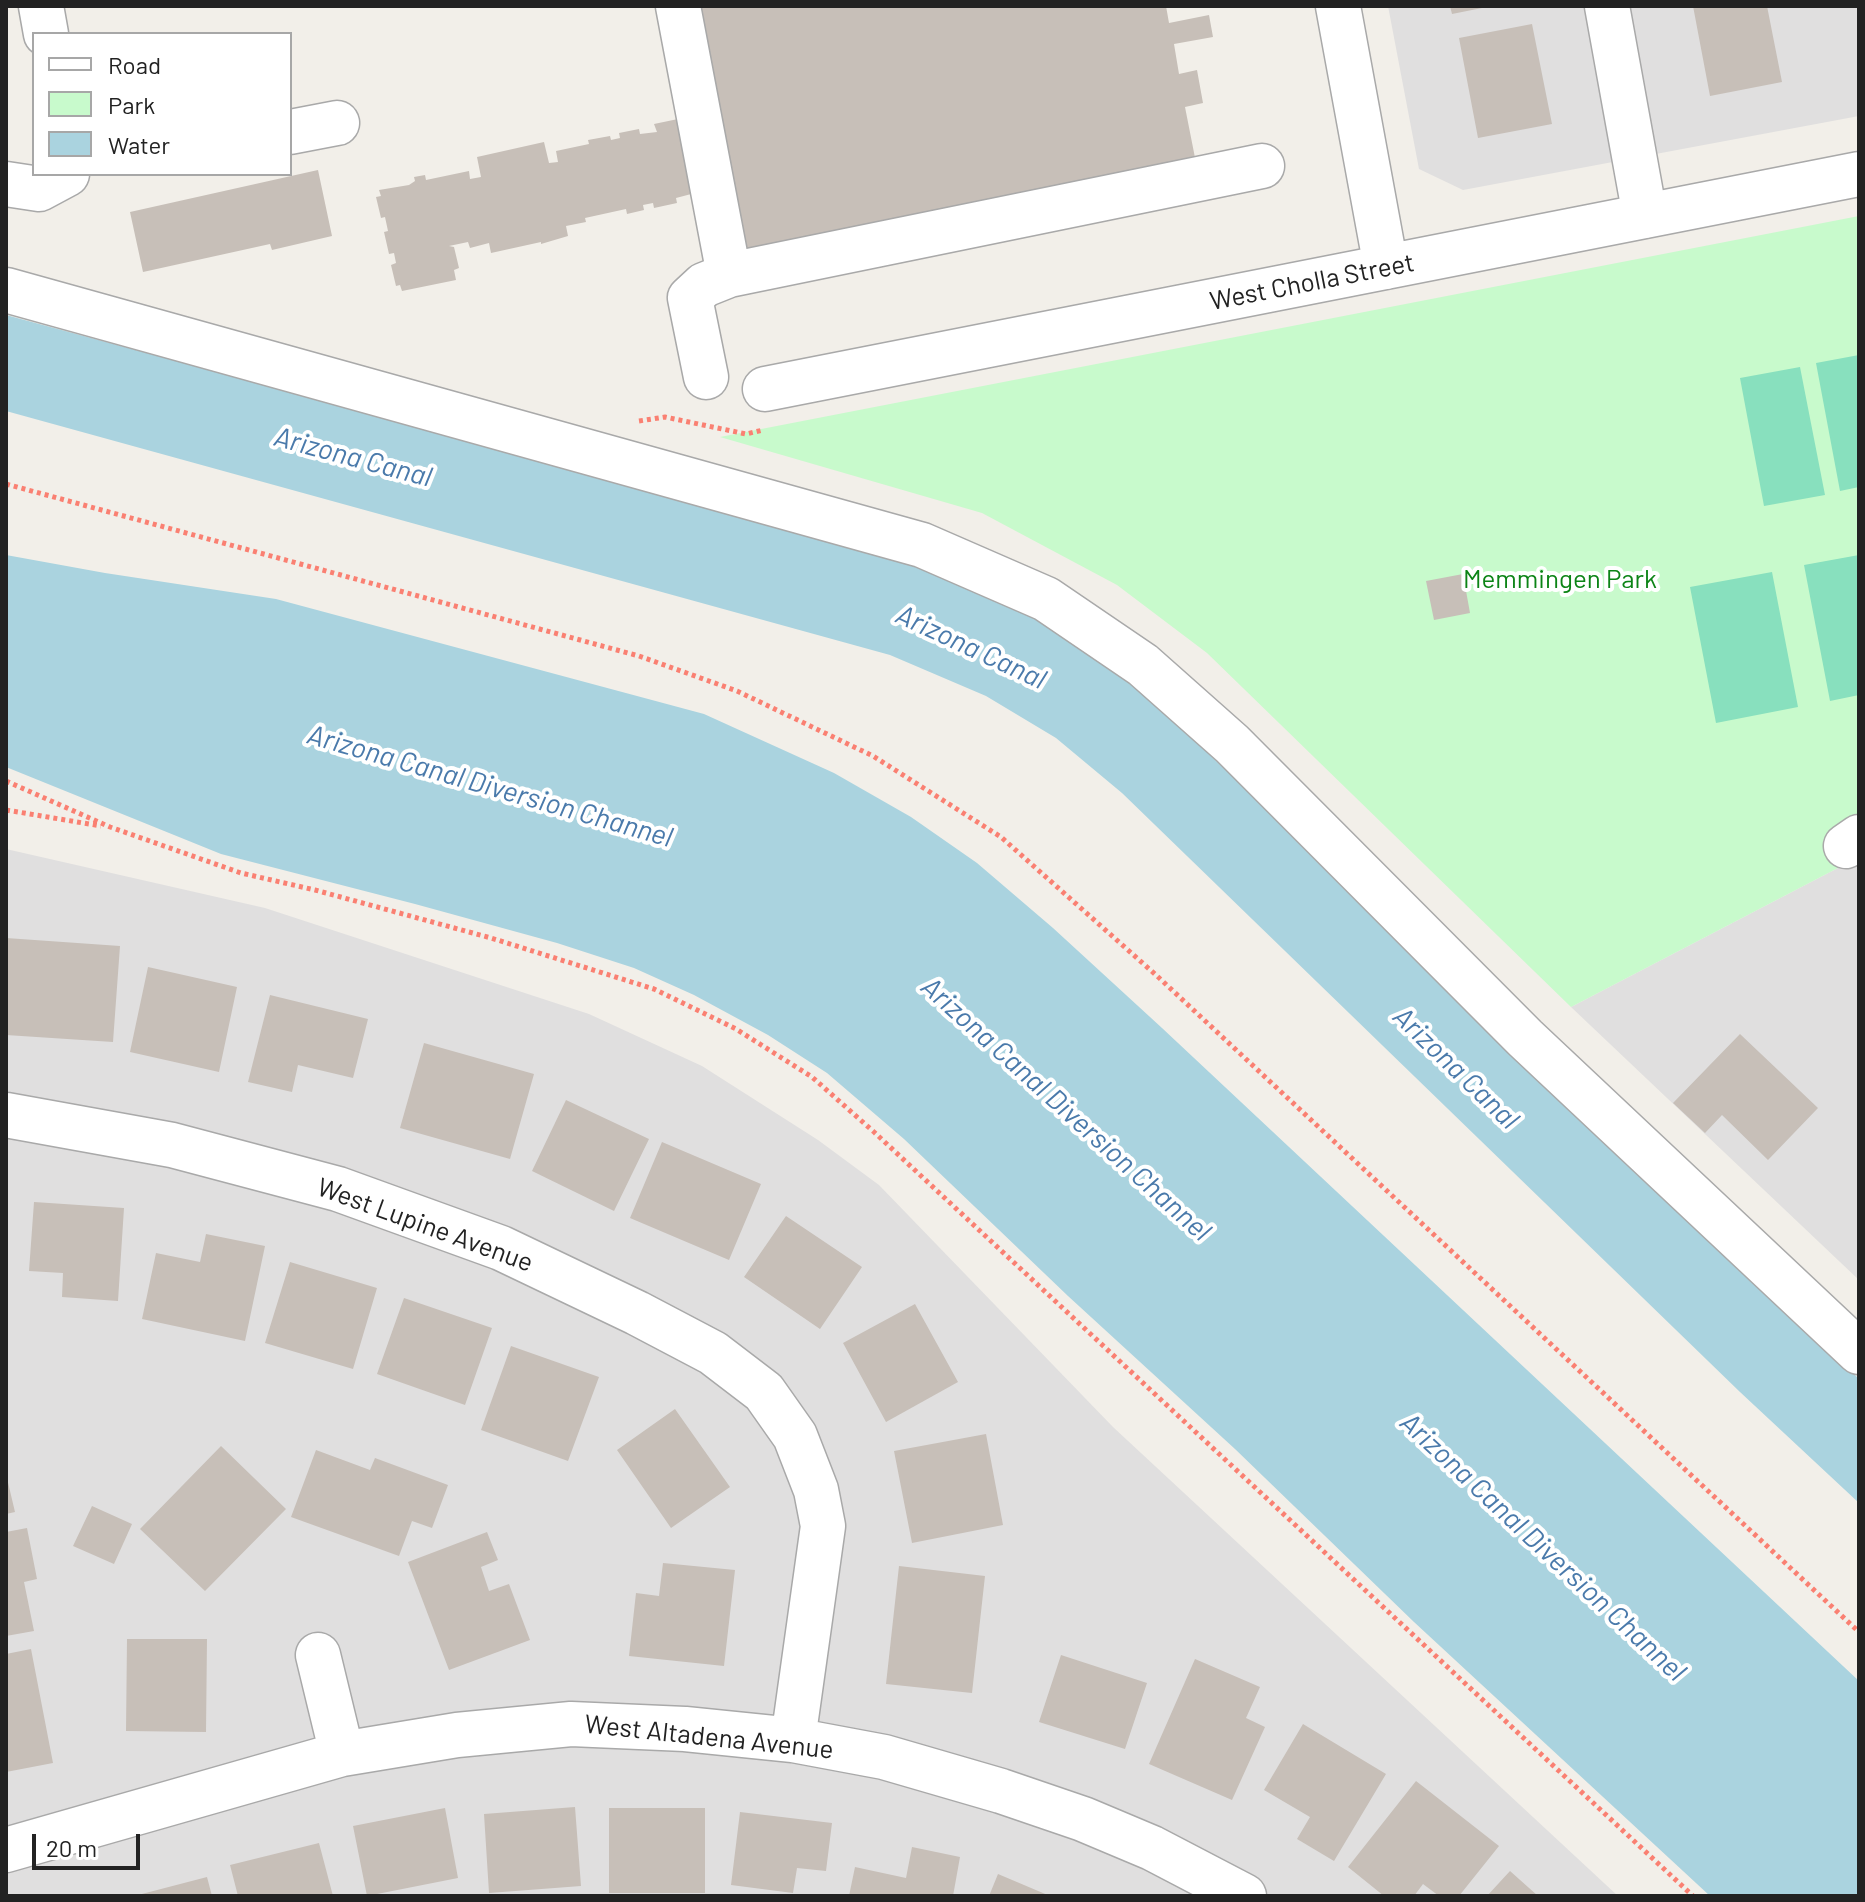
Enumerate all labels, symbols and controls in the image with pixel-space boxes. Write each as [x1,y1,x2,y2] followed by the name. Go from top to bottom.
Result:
[32,32,292,176] legend
[108,50,161,79] text: Road
[108,90,155,119] text: Park
[108,130,170,159] text: Water
[1207,247,1417,317] street label: West Cholla Street
[270,420,436,494] water label: Arizona Canal
[1463,563,1657,595] park label: Memmingen Park
[891,598,1051,696] water label: Arizona Canal
[304,718,676,854] water label: Arizona Canal Diversion Channel
[914,970,1218,1248] water label: Arizona Canal Diversion Channel
[1386,1000,1526,1136] water label: Arizona Canal
[313,1171,537,1279] street label: West Lupine Avenue
[1393,1406,1693,1688] water label: Arizona Canal Diversion Channel
[583,1708,835,1766] street label: West Altadena Avenue
[36,1818,144,1868] scale bar
[46,1833,97,1862] text: 20 m

